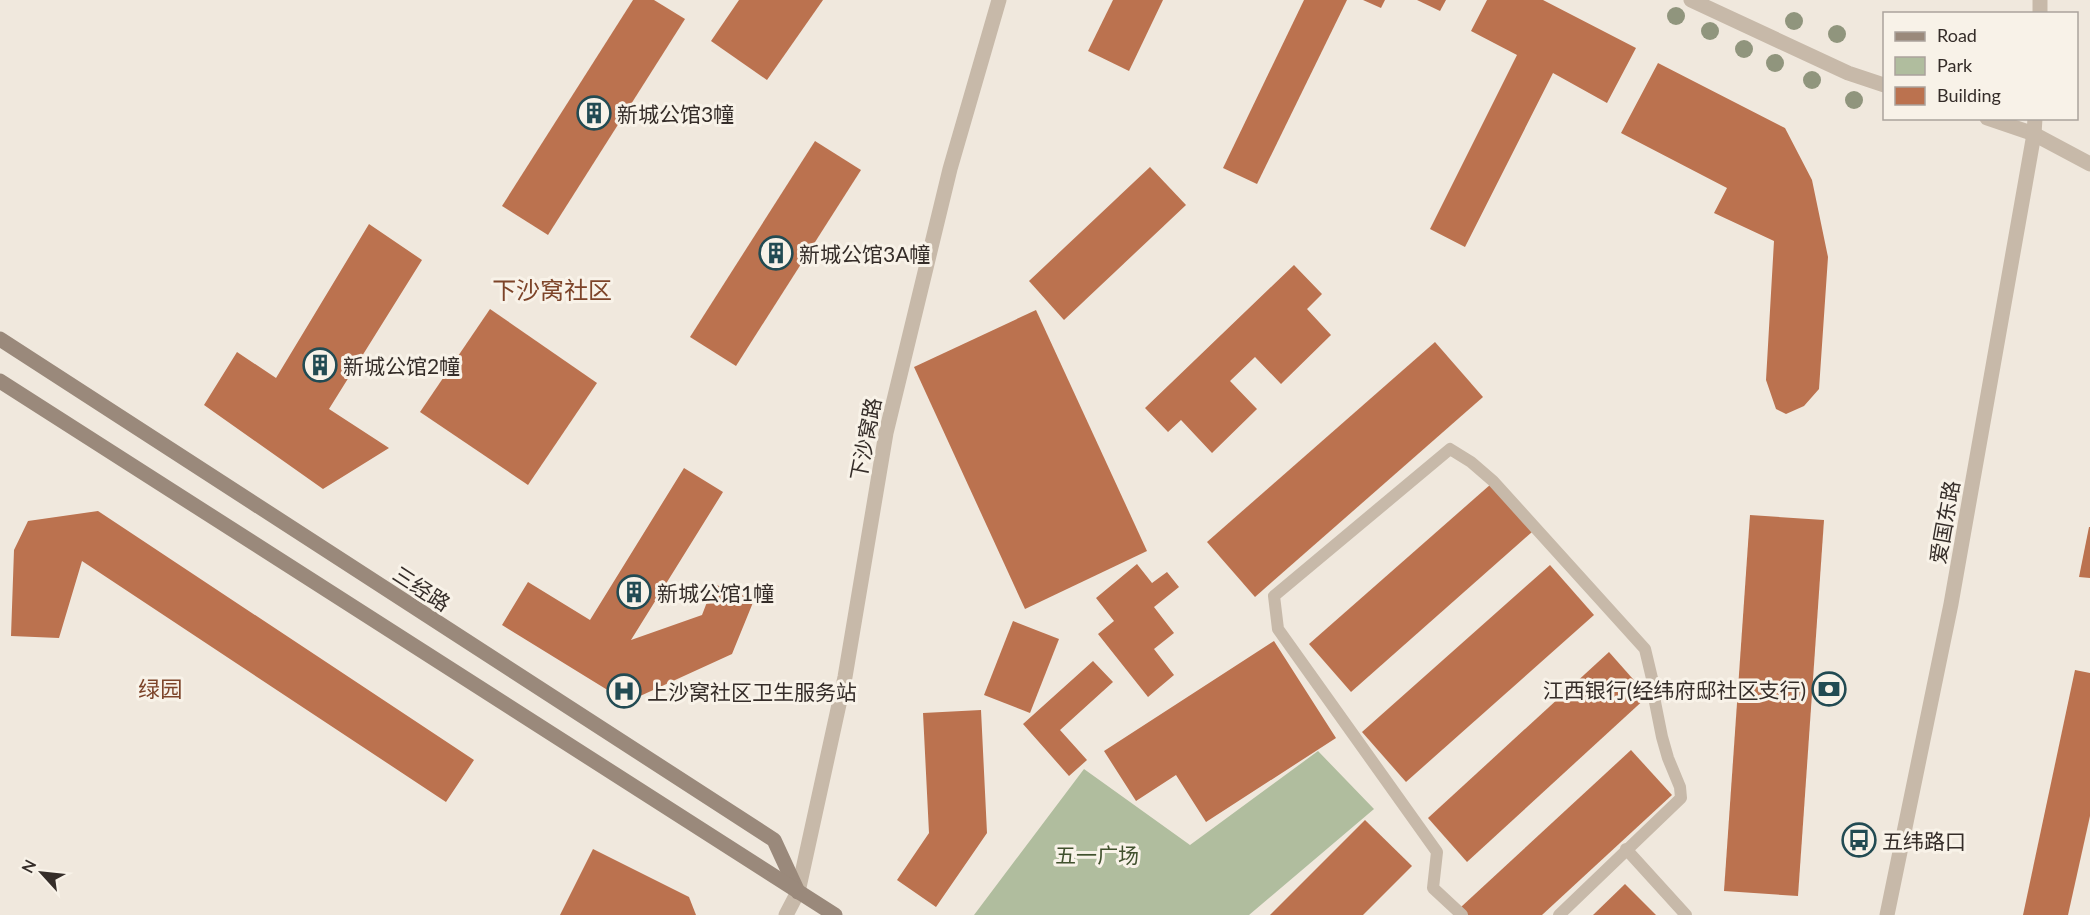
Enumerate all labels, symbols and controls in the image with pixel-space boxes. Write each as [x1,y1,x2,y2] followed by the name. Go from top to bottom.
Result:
[1883,12,2078,120] legend
[1937,24,1977,46] text: Road
[1937,54,1973,76] text: Park
[1937,84,2001,106] text: Building
[576,95,612,131] building icon: 新城公馆3幢
[617,101,734,126] place label: 新城公馆3幢
[758,235,794,271] building icon: 新城公馆3A幢
[799,241,930,266] place label: 新城公馆3A幢
[492,275,612,304] district label: 下沙窝社区
[302,347,338,383] building icon: 新城公馆2幢
[343,353,460,378] place label: 新城公馆2幢
[845,395,885,483] street label: 下沙窝路
[1924,478,1964,566] street label: 爱国东路
[389,560,455,616] street label: 三经路
[616,574,652,610] building icon: 新城公馆1幢
[657,580,774,605] place label: 新城公馆1幢
[1811,671,1847,707] bank icon: 江西银行(经纬府邸社区支行)
[606,673,642,709] hospital icon: 上沙窝社区卫生服务站
[138,675,182,702] district label: 绿园
[1543,677,1806,702] place label: 江西银行(经纬府邸社区支行)
[647,679,857,704] place label: 上沙窝社区卫生服务站
[1841,822,1877,858] bus stop icon: 五纬路口
[1882,828,1966,853] place label: 五纬路口
[1055,842,1139,867] park label: 五一广场
[12,843,72,903] north arrow
[17,856,39,876] text: N

